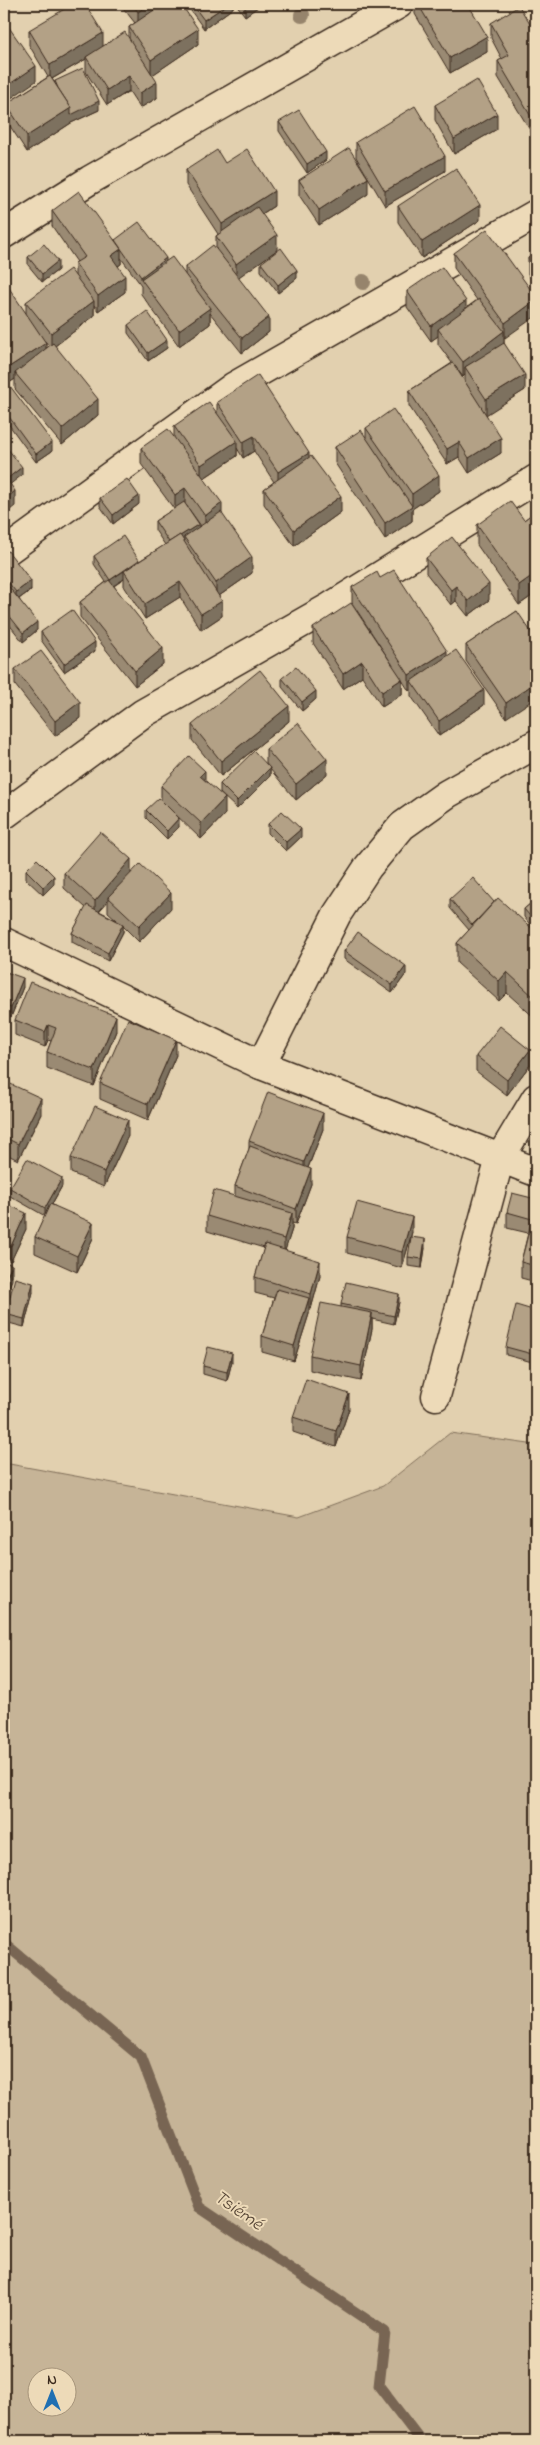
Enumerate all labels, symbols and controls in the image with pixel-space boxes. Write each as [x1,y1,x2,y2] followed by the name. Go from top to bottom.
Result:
[208,2184,269,2239] water label: Tsiémé
[28,2368,78,2418] north arrow
[47,2370,57,2391] text: N

